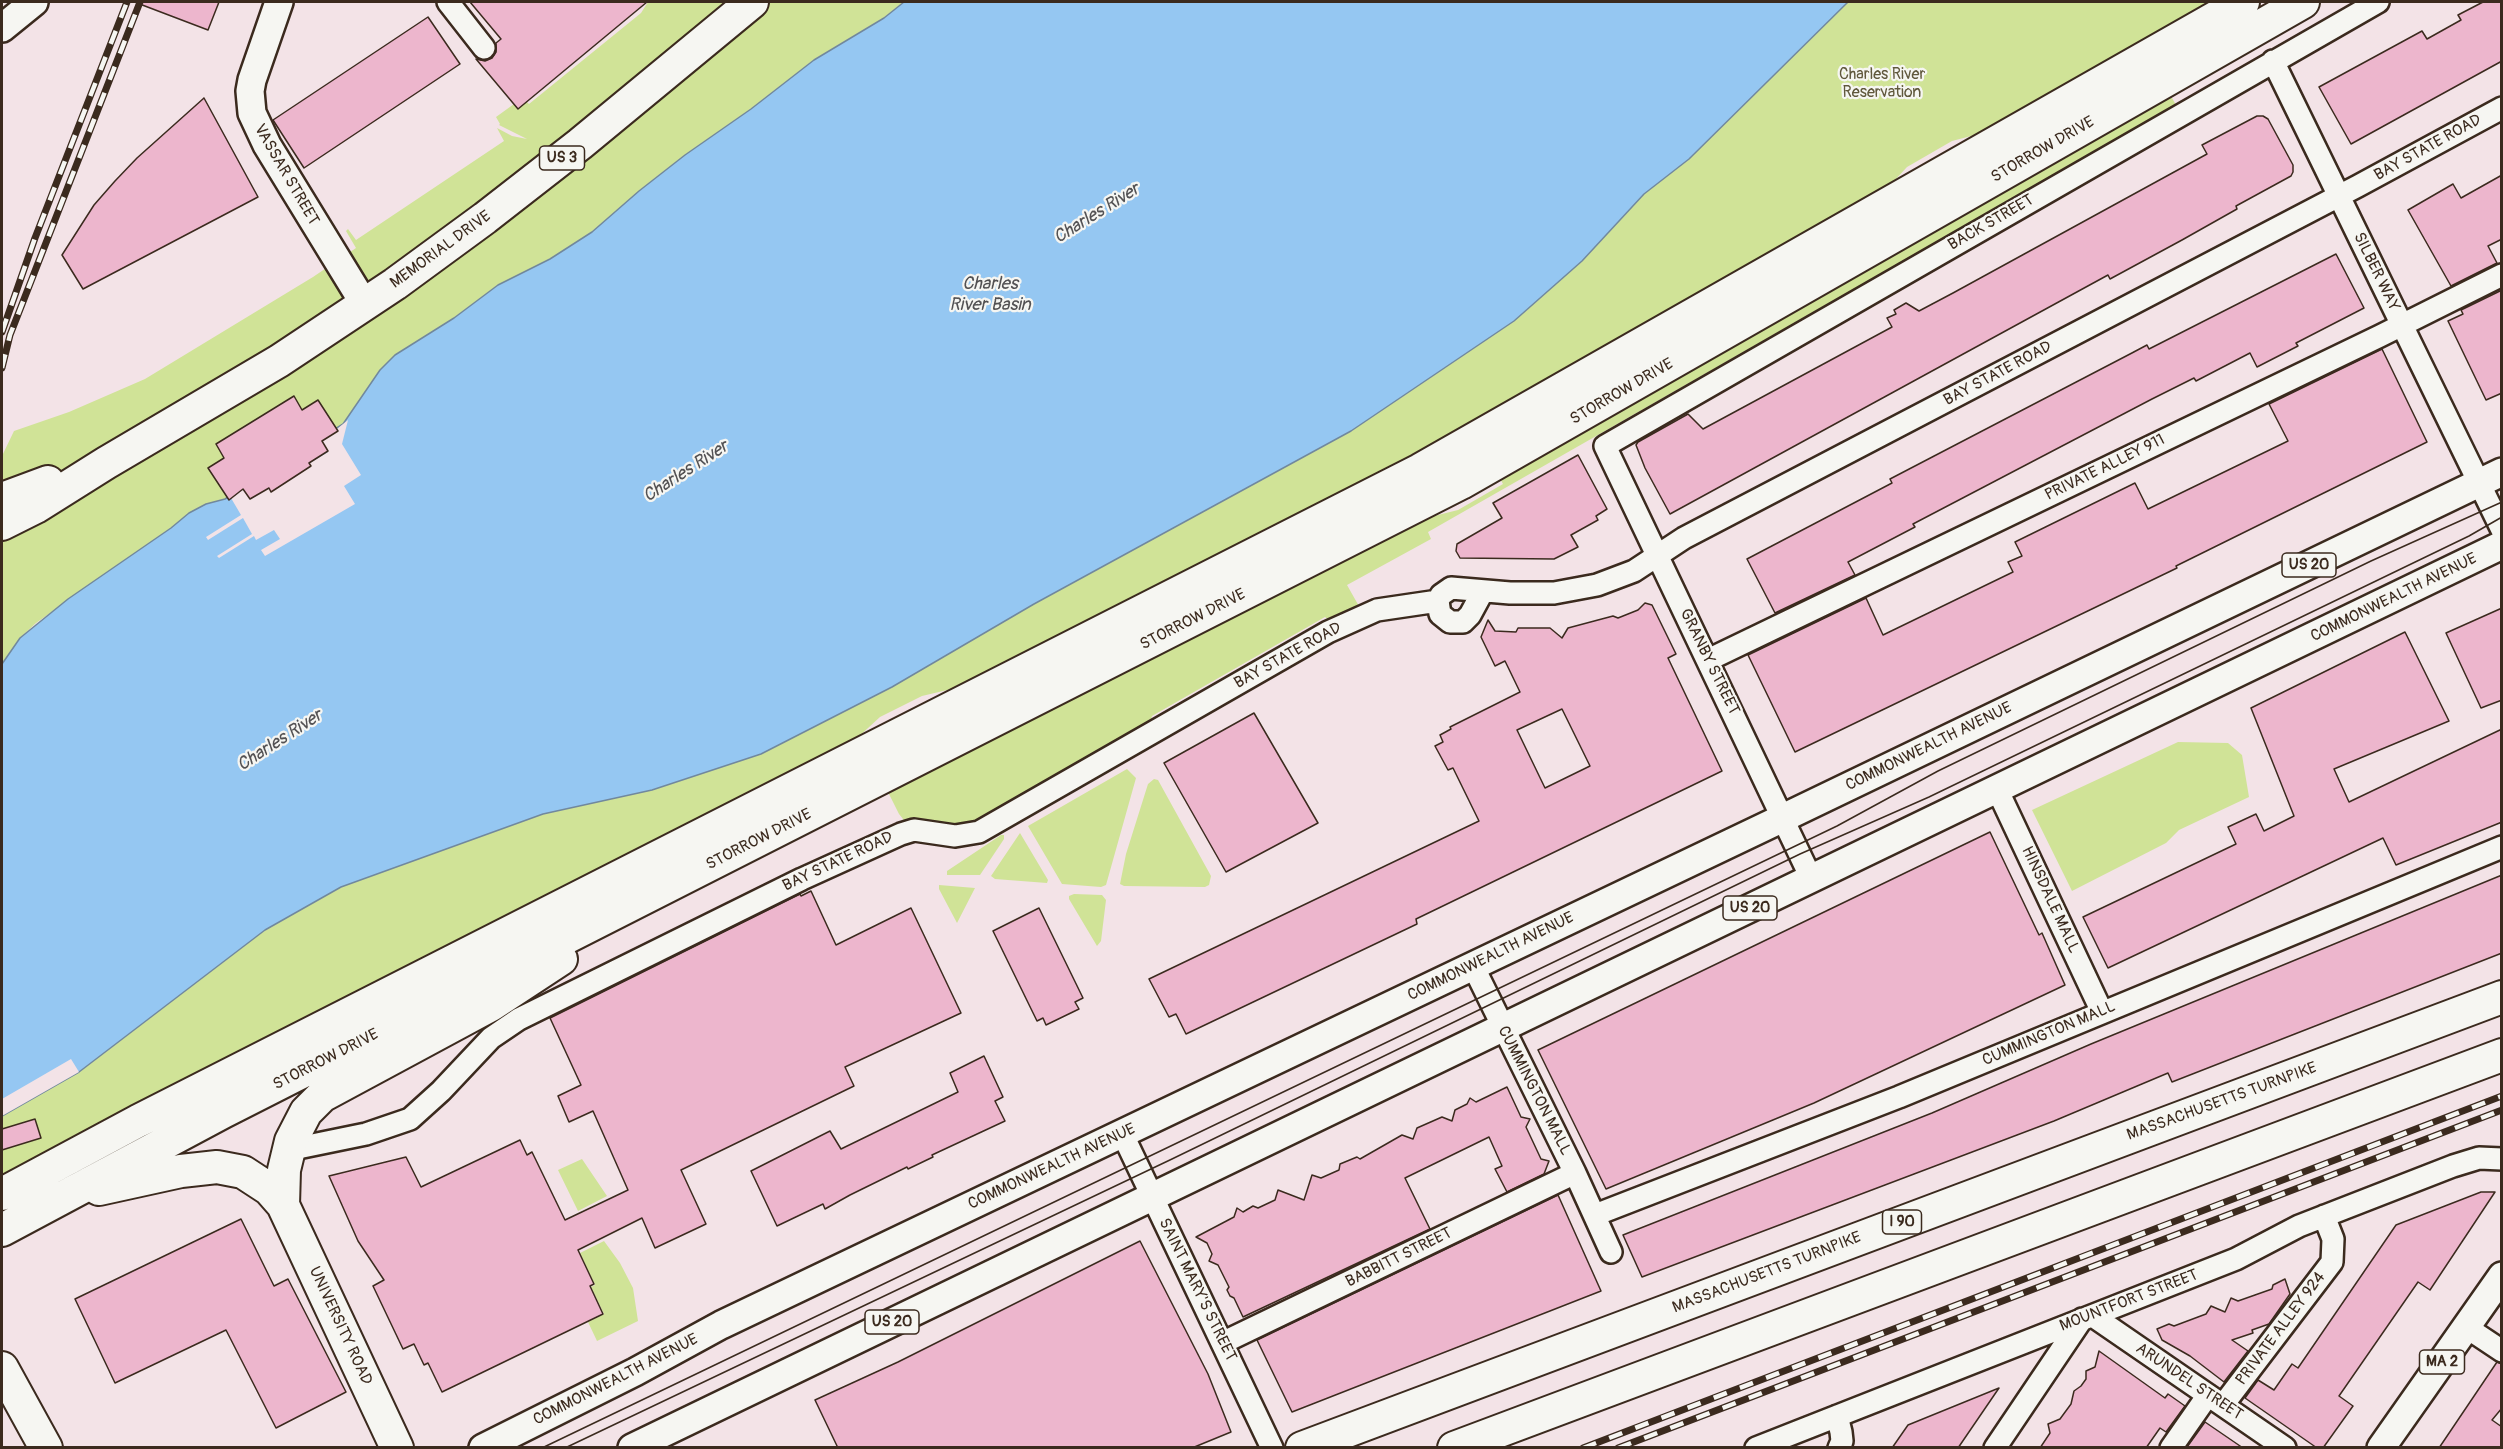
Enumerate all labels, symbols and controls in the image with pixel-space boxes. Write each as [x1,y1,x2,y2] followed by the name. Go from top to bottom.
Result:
[1839,65,1925,103] park label: Charles River Reservation
[2371,111,2485,185] street label: BAY STATE ROAD
[1988,113,2098,187] street label: STORROW DRIVE
[249,121,323,229] street label: VASSAR STREET
[540,146,584,170] road number: US 3
[1050,179,1144,249] water label: Charles River
[1945,191,2037,255] street label: BACK STREET
[387,207,495,293] street label: MEMORIAL DRIVE
[2349,229,2403,315] street label: SILBER WAY
[949,273,1031,316] water label: Charles River Basin
[1941,337,2055,411] street label: BAY STATE ROAD
[1567,355,1677,429] street label: STORROW DRIVE
[2042,431,2168,505] street label: PRIVATE ALLEY 911
[639,437,733,507] water label: Charles River
[2308,549,2480,647] street label: COMMONWEALTH AVENUE
[2282,553,2336,577] road number: US 20
[1137,585,1249,655] street label: STORROW DRIVE
[1675,606,1743,718] street label: GRANBY STREET
[1231,619,1345,693] street label: BAY STATE ROAD
[1843,698,2015,796] street label: COMMONWEALTH AVENUE
[233,706,327,776] water label: Charles River
[703,805,815,875] street label: STORROW DRIVE
[780,828,896,896] street label: BAY STATE ROAD
[2017,843,2083,957] street label: HINSDALE MALL
[1723,896,1777,920] road number: US 20
[1405,908,1577,1006] street label: COMMONWEALTH AVENUE
[1980,997,2118,1071] street label: CUMMINGTON MALL
[1493,1023,1575,1159] street label: CUMMINGTON MALL
[270,1025,382,1095] street label: STORROW DRIVE
[2124,1059,2320,1145] street label: MASSACHUSETTS TURNPIKE
[965,1120,1139,1214] street label: COMMONWEALTH AVENUE
[1882,1210,1922,1234] road number: I 90
[1154,1215,1240,1365] street label: SAINT MARY'S STREET
[1343,1224,1455,1292] street label: BABBITT STREET
[1670,1228,1864,1318] street label: MASSACHUSETTS TURNPIKE
[304,1264,376,1388] street label: UNIVERSITY ROAD
[2057,1266,2201,1336] street label: MOUNTFORT STREET
[2232,1269,2330,1389] street label: PRIVATE ALLEY 924
[865,1310,919,1334] road number: US 20
[530,1330,702,1430] street label: COMMONWEALTH AVENUE
[2132,1339,2246,1425] street label: ARUNDEL STREET
[2420,1350,2464,1374] road number: MA 2

